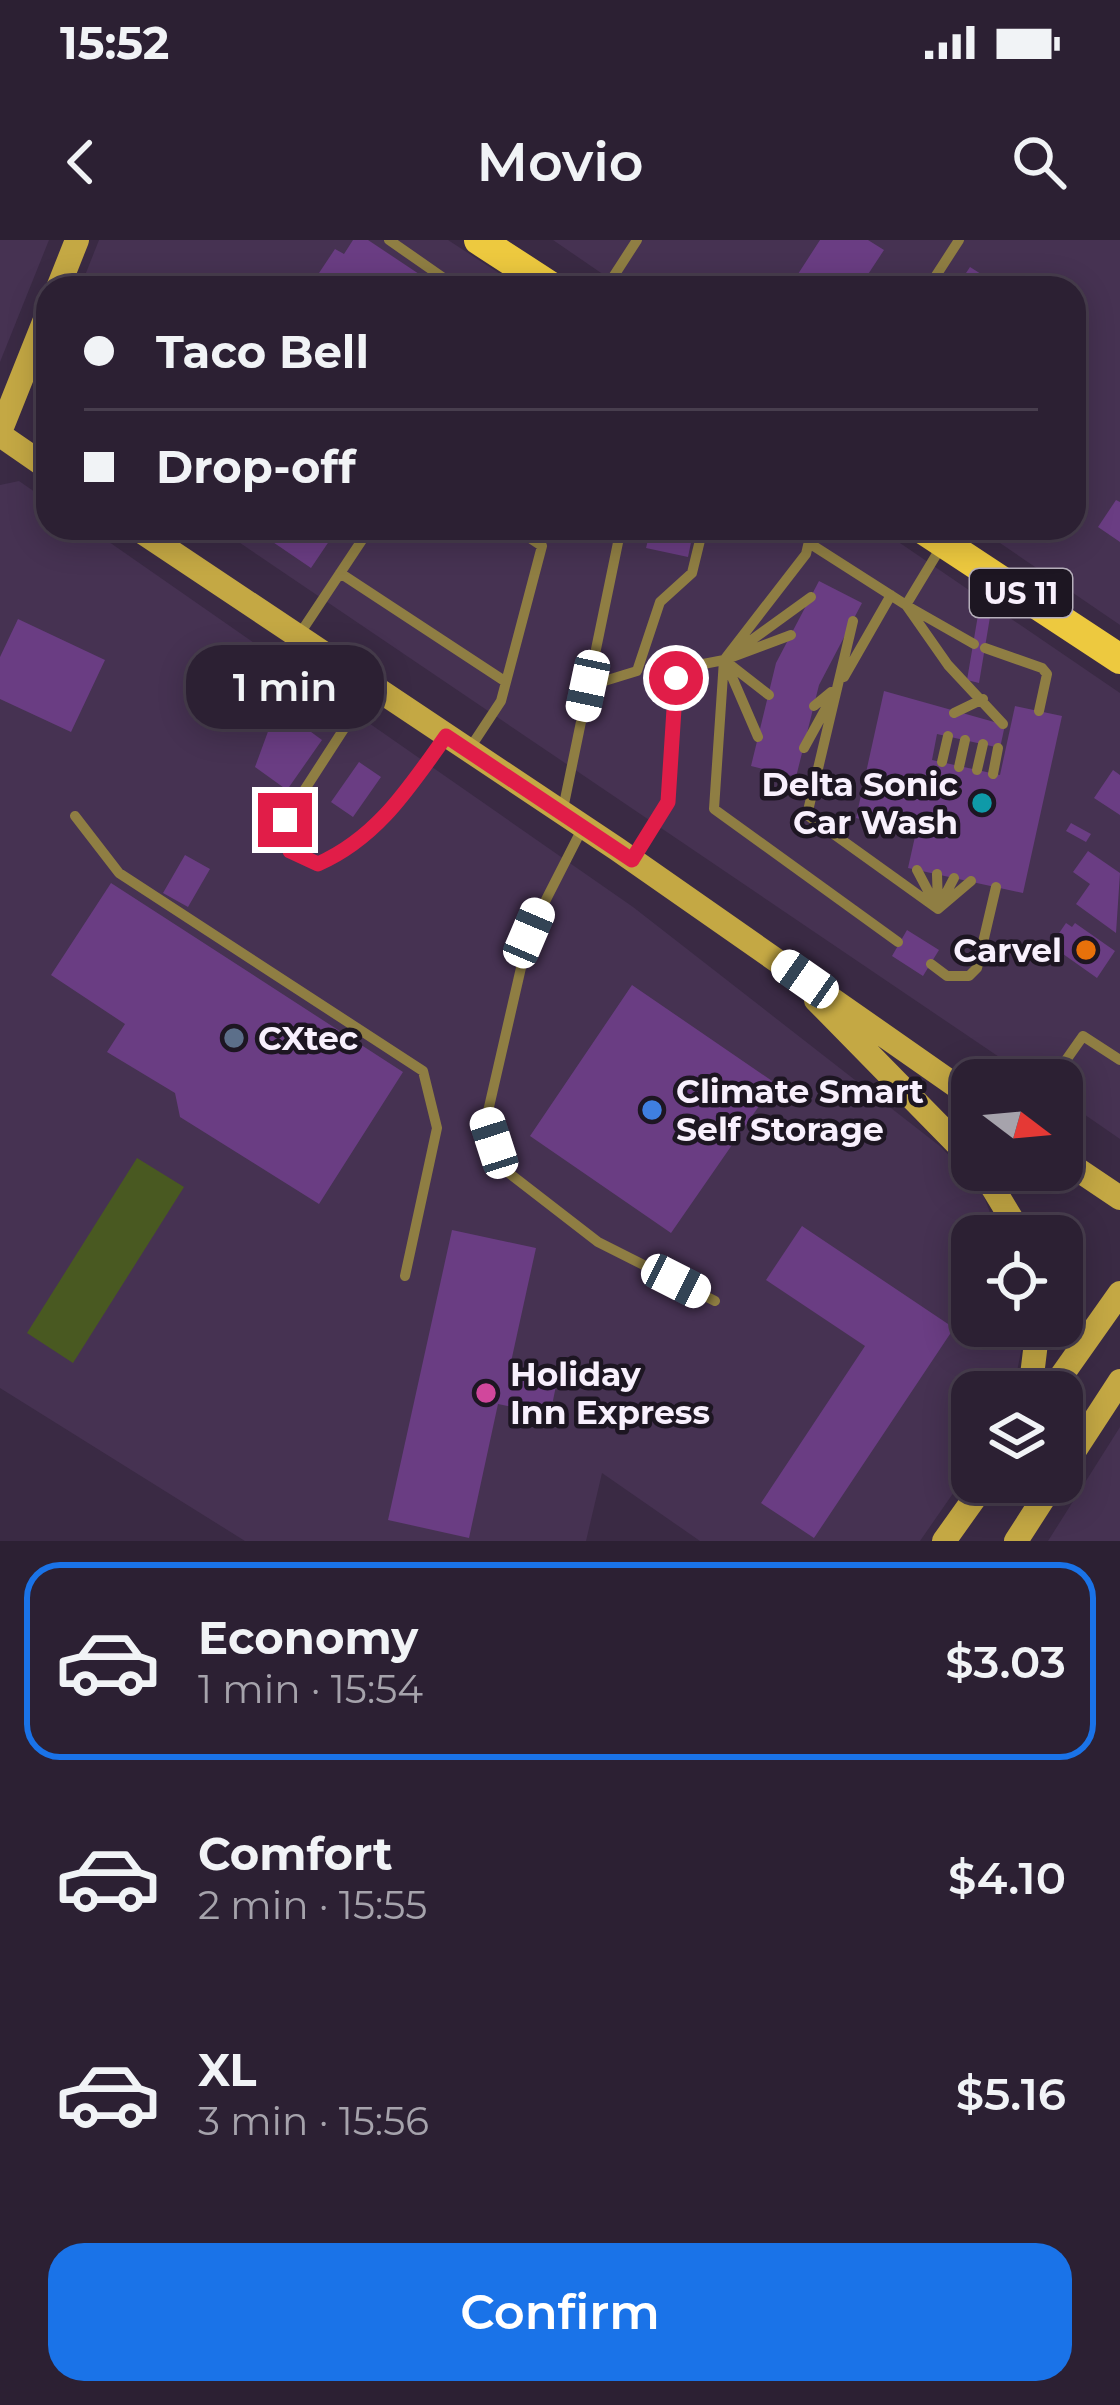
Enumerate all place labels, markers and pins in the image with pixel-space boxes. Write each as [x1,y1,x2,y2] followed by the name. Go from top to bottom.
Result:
[762,764,958,842] place label: Delta Sonic Car Wash
[969,790,995,816] marker: Delta Sonic Car Wash
[953,930,1062,970] place label: Carvel
[1073,937,1099,963] marker: Carvel
[258,1018,358,1058] place label: CXtec
[221,1025,247,1051] marker: CXtec
[676,1071,924,1149] place label: Climate Smart Self Storage
[639,1097,665,1123] marker: Climate Smart Self Storage
[510,1354,710,1432] place label: Holiday Inn Express
[473,1380,499,1406] marker: Holiday Inn Express

